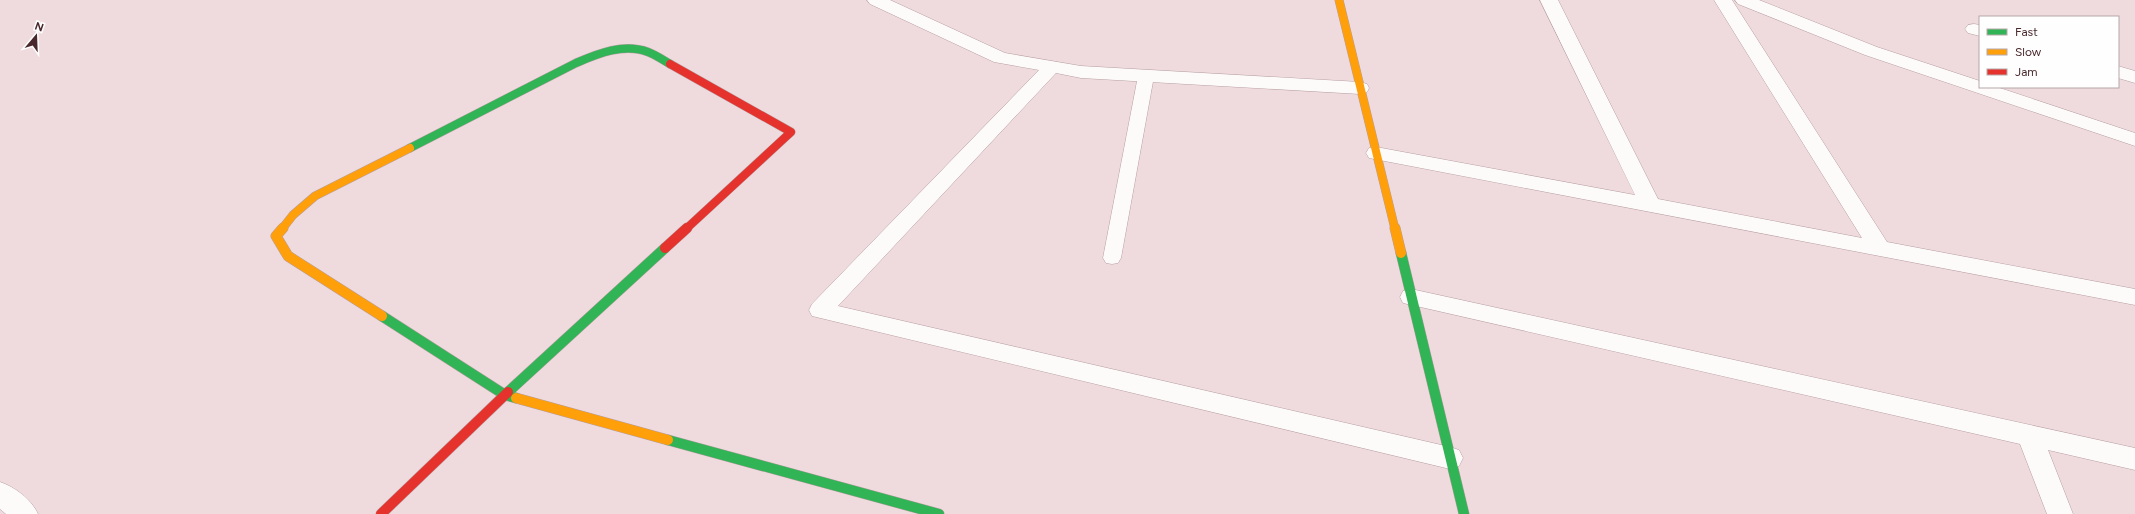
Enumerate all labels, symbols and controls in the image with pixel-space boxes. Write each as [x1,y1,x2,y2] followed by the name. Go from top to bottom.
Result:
[16,16,56,56] north arrow
[1979,16,2119,88] legend
[33,19,45,35] text: N
[2015,25,2038,39] text: Fast
[2015,45,2042,59] text: Slow
[2015,65,2038,79] text: Jam

